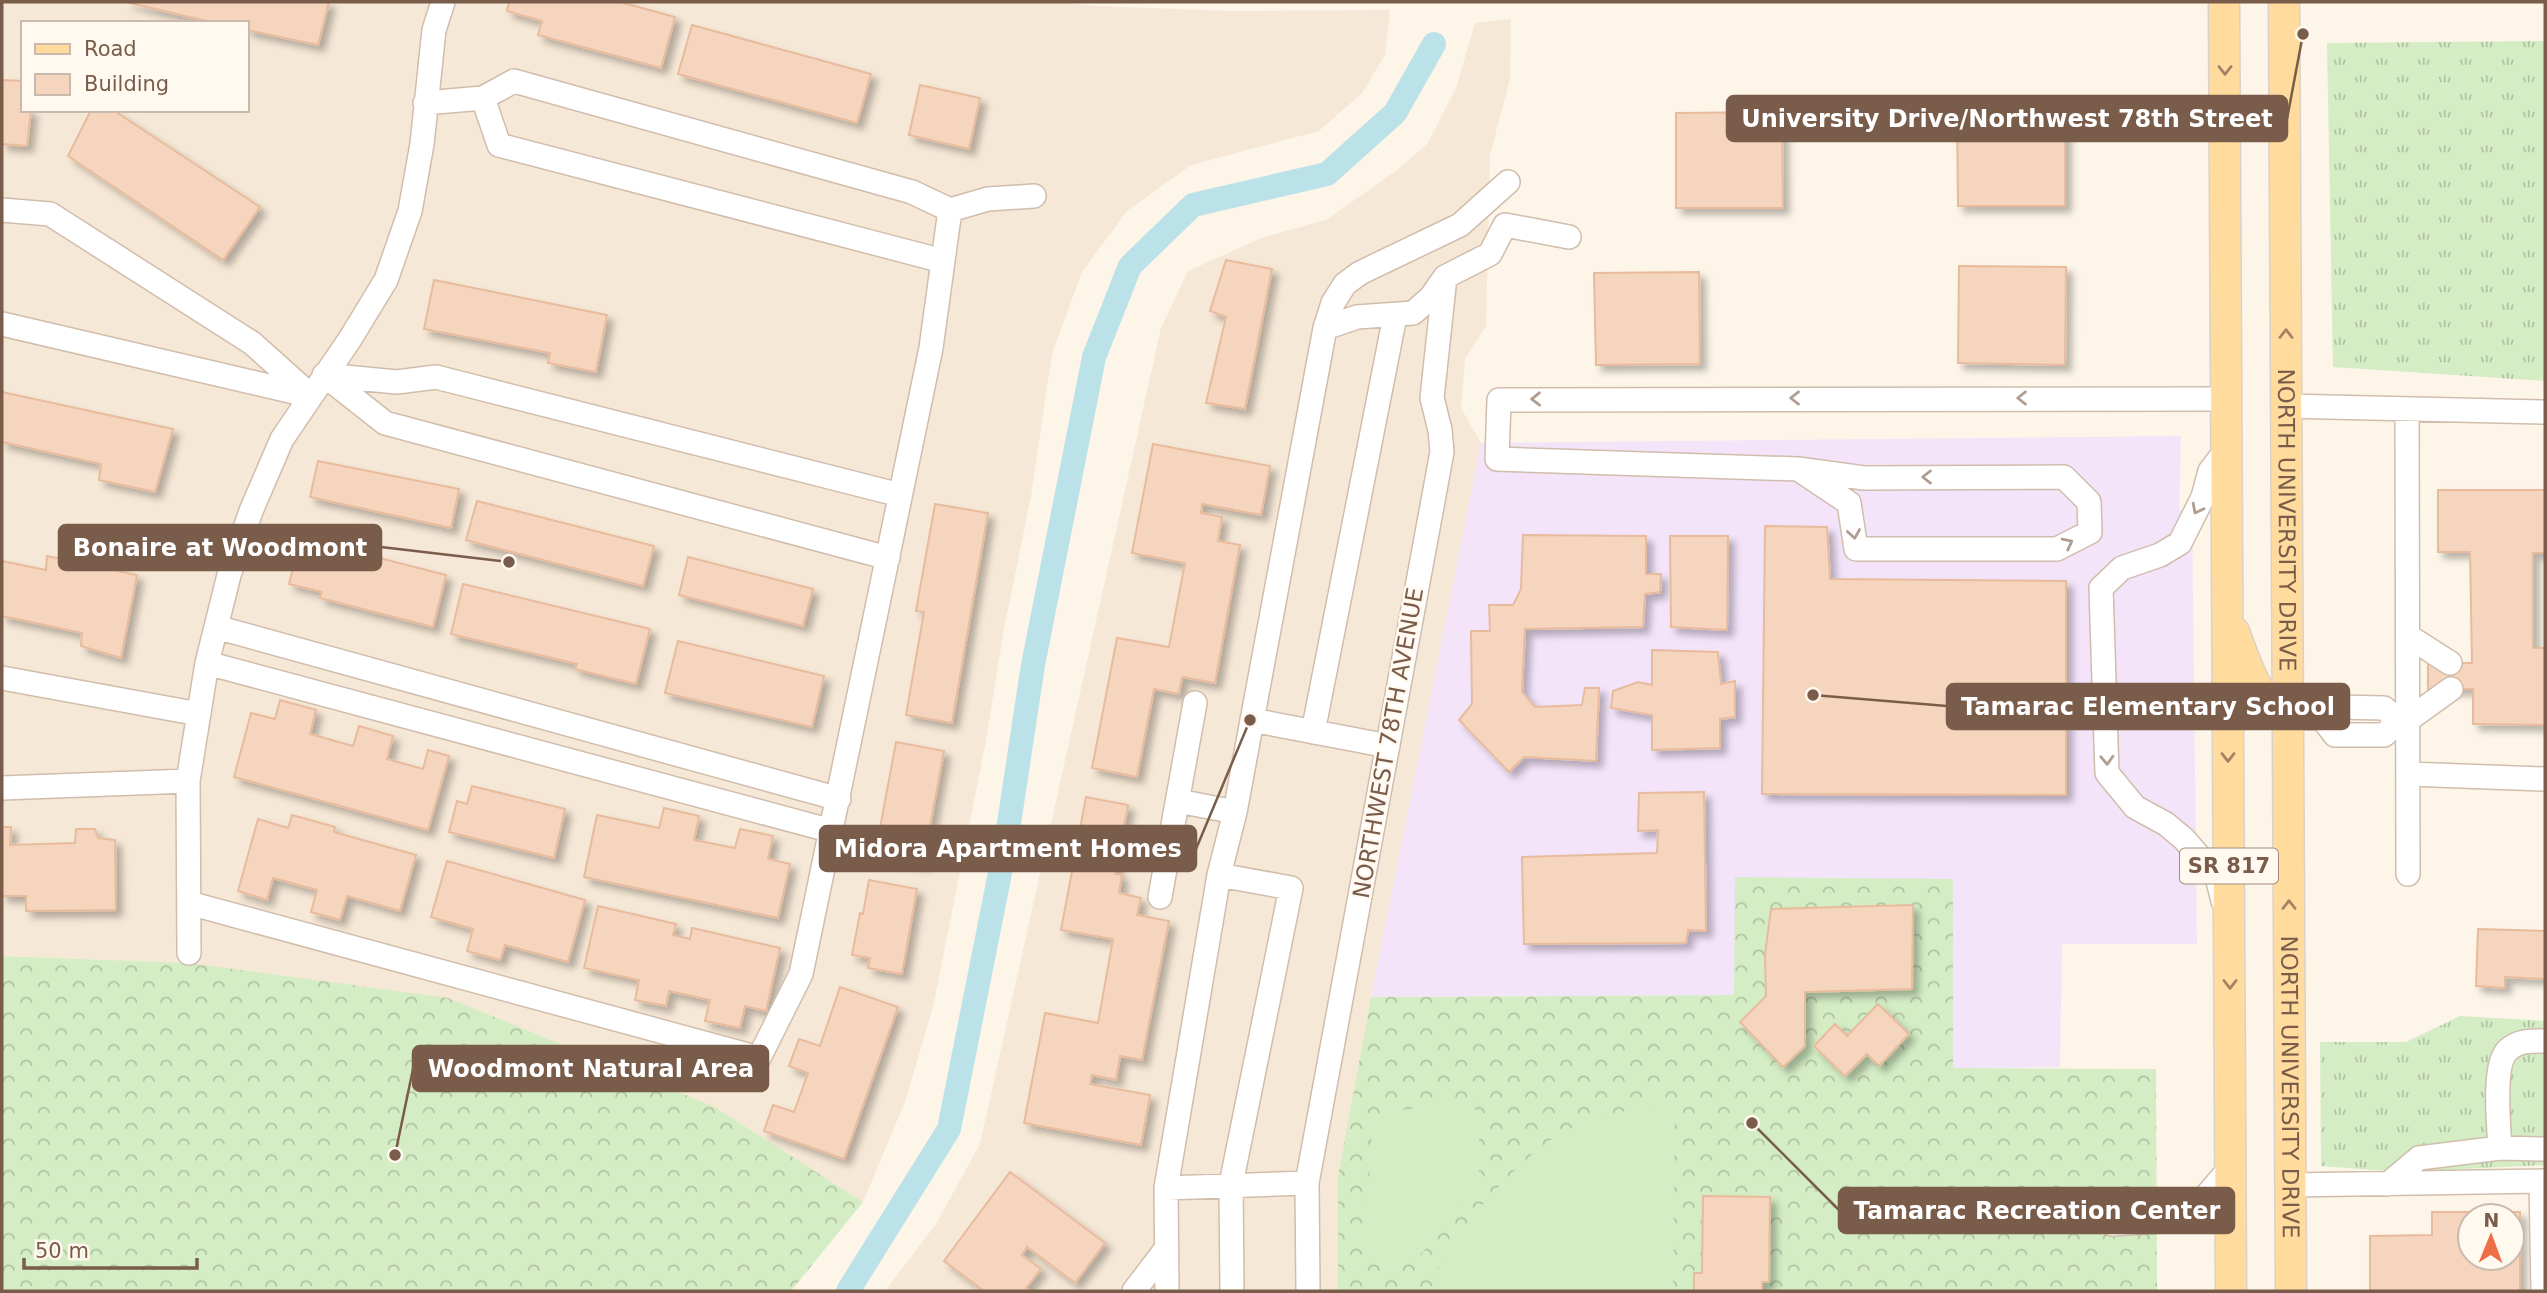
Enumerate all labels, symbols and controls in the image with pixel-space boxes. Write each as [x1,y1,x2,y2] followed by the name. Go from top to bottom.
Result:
[21,21,248,112] legend
[84,37,137,61] text: Road
[2217,65,2233,76] one-way arrow
[84,72,169,96] text: Building
[1727,96,2287,141] callout: University Drive/Northwest 78th Street
[1741,105,2273,133] text: University Drive/Northwest 78th Street
[2278,328,2294,339] one-way arrow
[2273,368,2301,672] street label: NORTH UNIVERSITY DRIVE
[1789,390,1800,406] one-way arrow
[2017,390,2027,406] one-way arrow
[1530,391,1541,407] one-way arrow
[1922,469,1932,485] one-way arrow
[2191,502,2205,515] one-way arrow
[59,525,381,570] callout: Bonaire at Woodmont
[1846,528,1861,540] one-way arrow
[73,534,367,562] text: Bonaire at Woodmont
[2060,538,2073,552] one-way arrow
[1348,586,1428,900] street label: NORTHWEST 78TH AVENUE
[1947,684,2349,729] callout: Tamarac Elementary School
[1961,693,2335,721] text: Tamarac Elementary School
[2221,751,2236,762] one-way arrow
[2099,754,2114,765] one-way arrow
[820,826,1196,871] callout: Midora Apartment Homes
[834,835,1182,863] text: Midora Apartment Homes
[2180,848,2278,884] road number: SR 817
[2281,899,2297,909] one-way arrow
[2276,935,2304,1239] street label: NORTH UNIVERSITY DRIVE
[2222,979,2238,990] one-way arrow
[413,1046,768,1091] callout: Woodmont Natural Area
[428,1055,754,1083] text: Woodmont Natural Area
[1839,1188,2234,1233] callout: Tamarac Recreation Center
[1854,1197,2221,1225] text: Tamarac Recreation Center
[2456,1202,2526,1272] north arrow
[2483,1209,2499,1231] text: N
[24,1226,198,1270] scale bar
[35,1239,89,1263] text: 50 m

